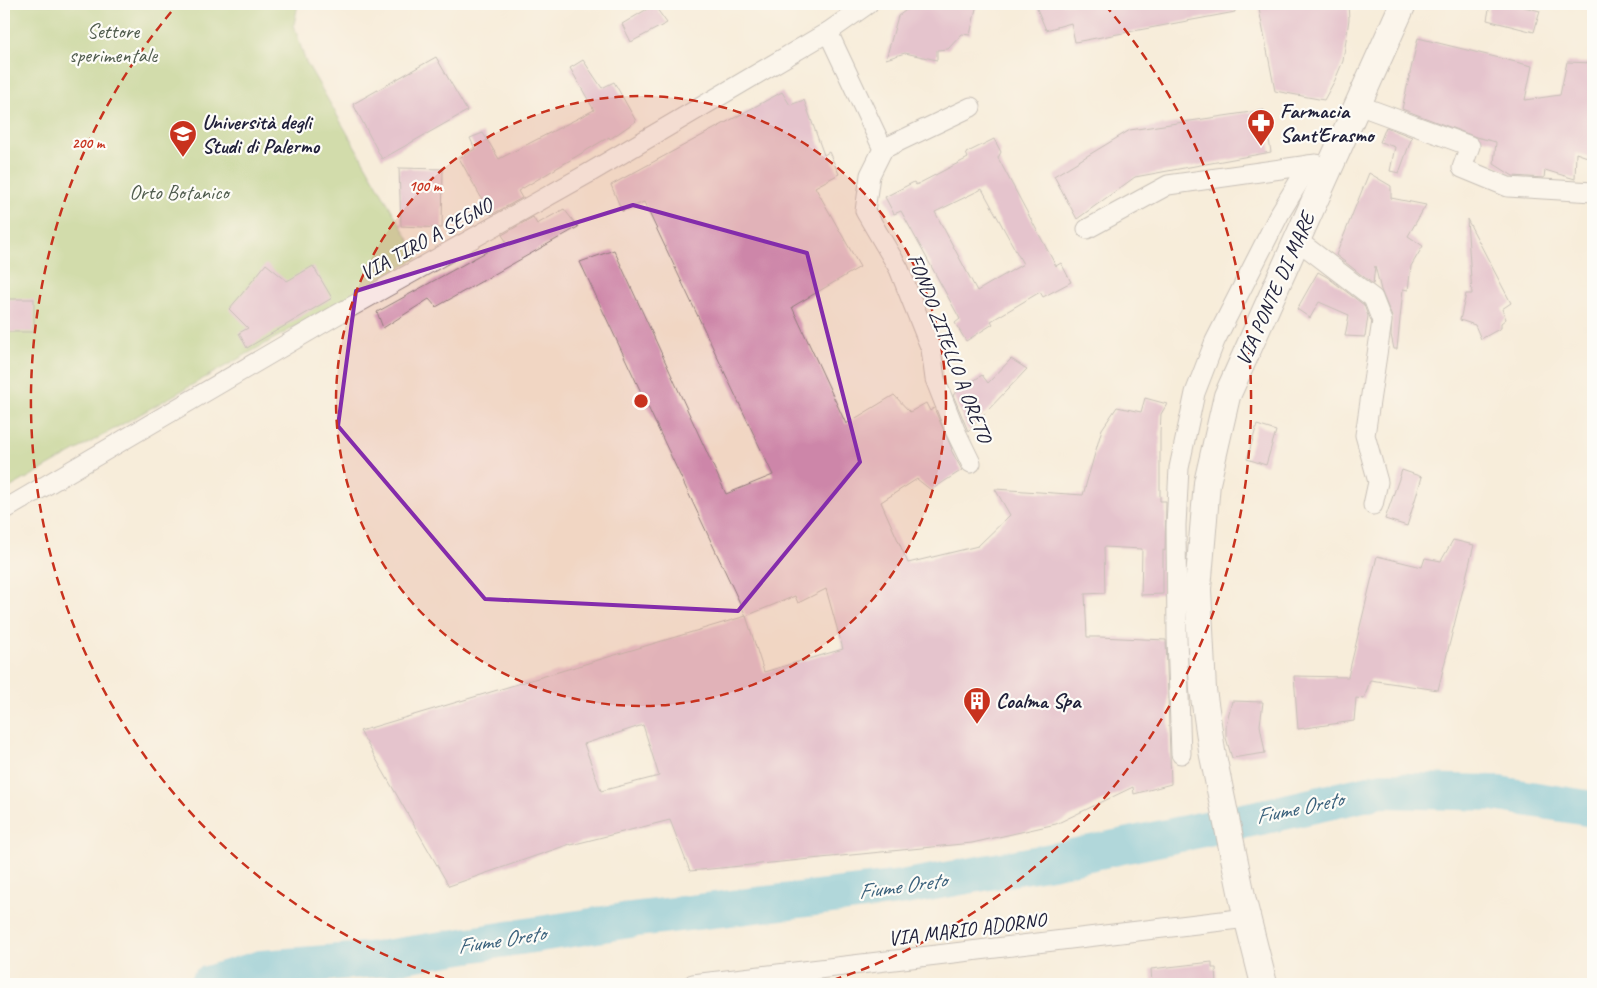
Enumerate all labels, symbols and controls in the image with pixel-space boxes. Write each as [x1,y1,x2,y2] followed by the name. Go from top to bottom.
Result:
[69,18,158,68] park label: Settore sperimentale
[1280,98,1376,148] place label: Farmacia Sant'Erasmo
[1246,108,1276,147] pharmacy icon: Farmacia Sant'Erasmo
[202,109,320,159] place label: Università degli Studi di Palermo
[168,119,198,158] school or university icon: Università degli Studi di Palermo
[72,134,106,153] text: 200 m
[409,177,443,196] text: 100 m
[129,179,231,205] park label: Orto Botanico
[355,191,499,286] street label: VIA TIRO A SEGNO
[1230,206,1322,369] street label: VIA PONTE DI MARE
[902,250,999,448] street label: FONDO ZITELLO A ORETO
[632,392,650,410] centre of rings
[962,686,992,725] building icon: Coalma Spa
[996,688,1082,714] place label: Coalma Spa
[1253,784,1349,831] water label: Fiume Oreto
[856,865,952,906] water label: Fiume Oreto
[887,906,1050,952] street label: VIA MARIO ADORNO
[455,919,551,961] water label: Fiume Oreto

